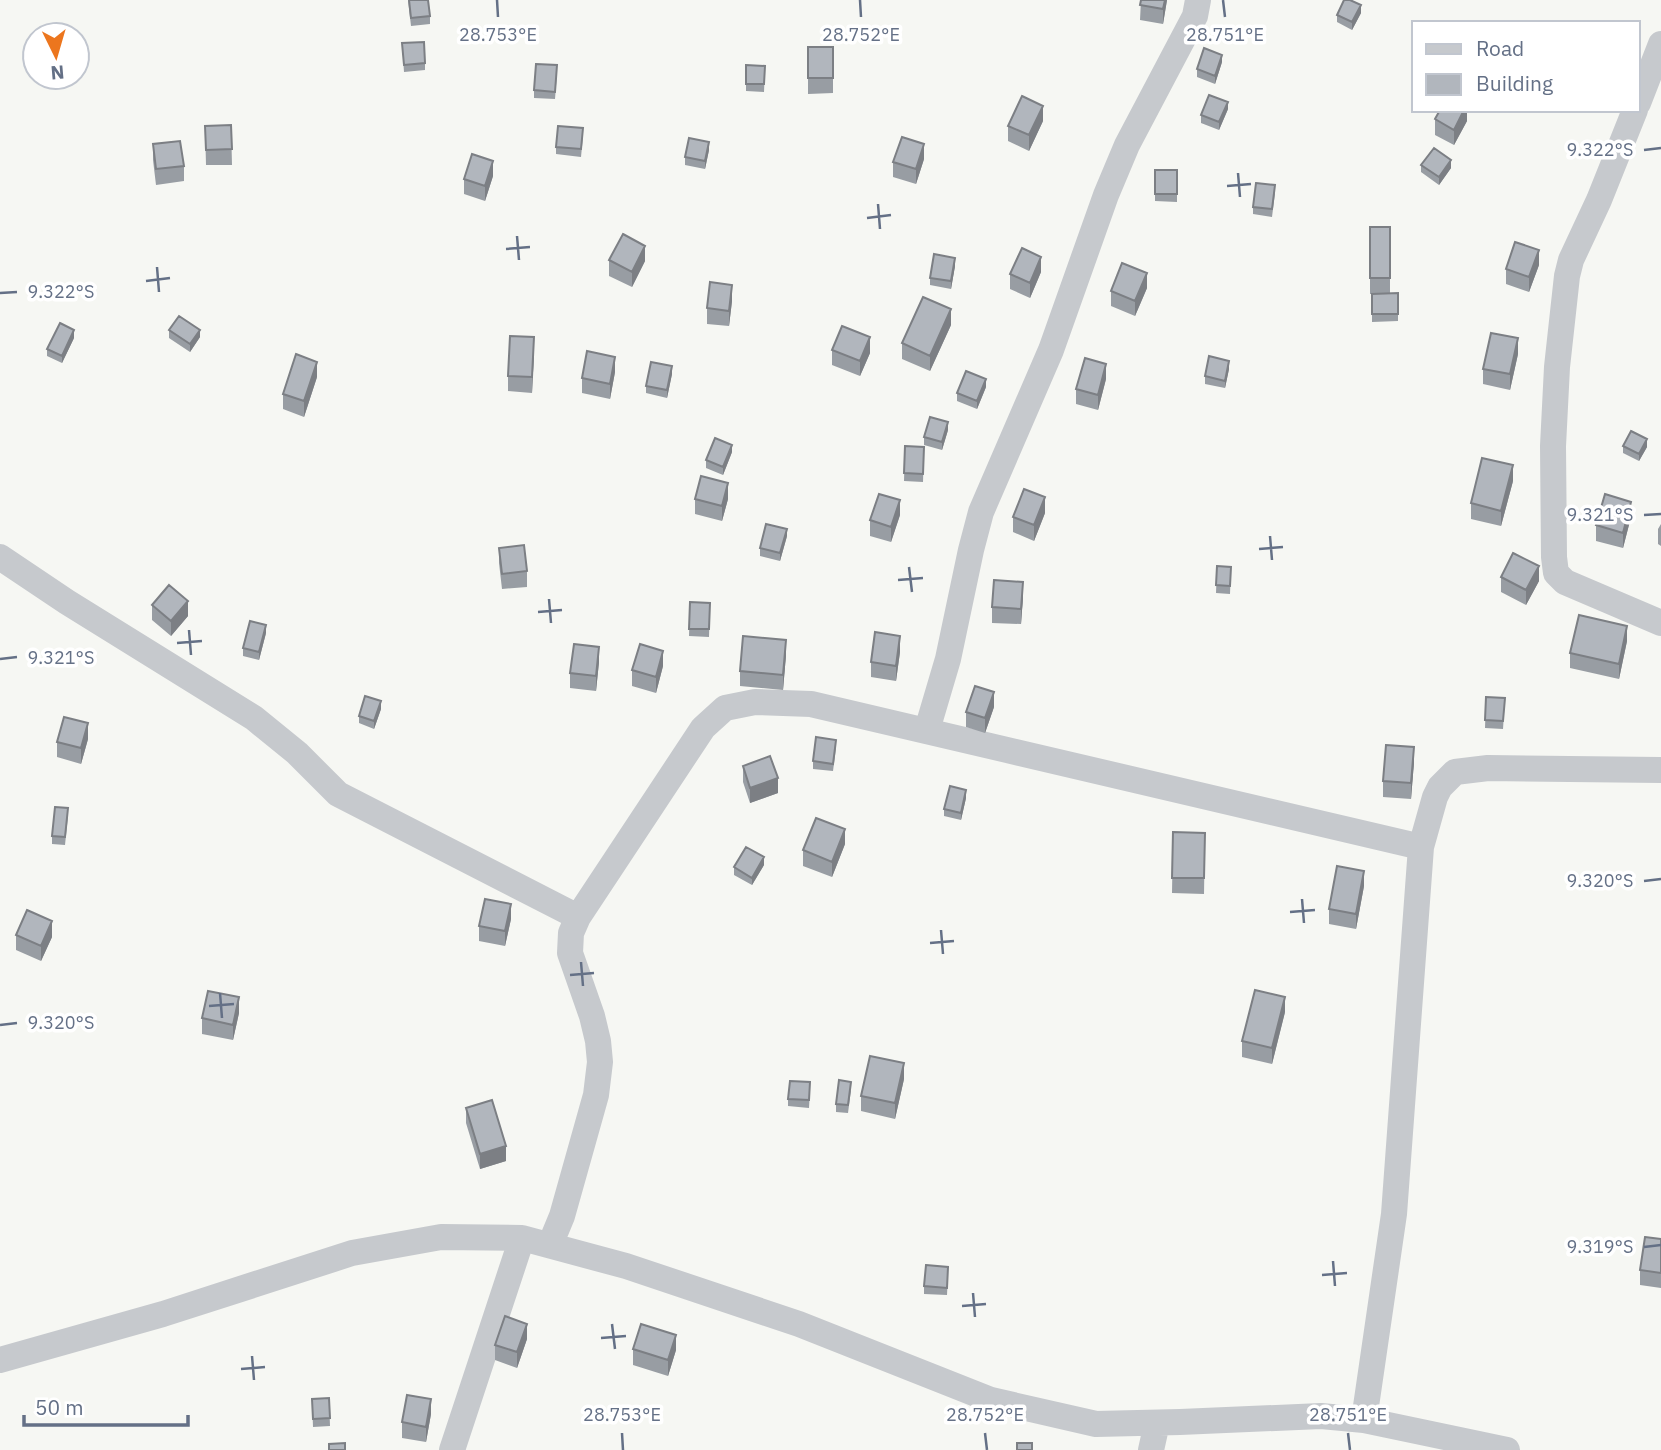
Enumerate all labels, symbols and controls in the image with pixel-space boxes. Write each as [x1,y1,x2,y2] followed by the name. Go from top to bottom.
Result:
[21,21,91,91] north arrow
[1412,21,1640,112] legend
[459,23,537,46] text: 28.753°E
[822,23,900,46] text: 28.752°E
[1186,23,1264,46] text: 28.751°E
[1476,34,1524,62] text: Road
[50,60,65,85] text: N
[1476,69,1553,97] text: Building
[1567,138,1633,161] text: 9.322°S
[28,280,94,303] text: 9.322°S
[1567,503,1633,526] text: 9.321°S
[28,646,94,669] text: 9.321°S
[1567,869,1633,892] text: 9.320°S
[28,1011,94,1034] text: 9.320°S
[1567,1235,1633,1258] text: 9.319°S
[24,1384,189,1428] scale bar
[35,1393,84,1421] text: 50 m
[583,1403,661,1426] text: 28.753°E
[946,1403,1024,1426] text: 28.752°E
[1309,1403,1387,1426] text: 28.751°E

